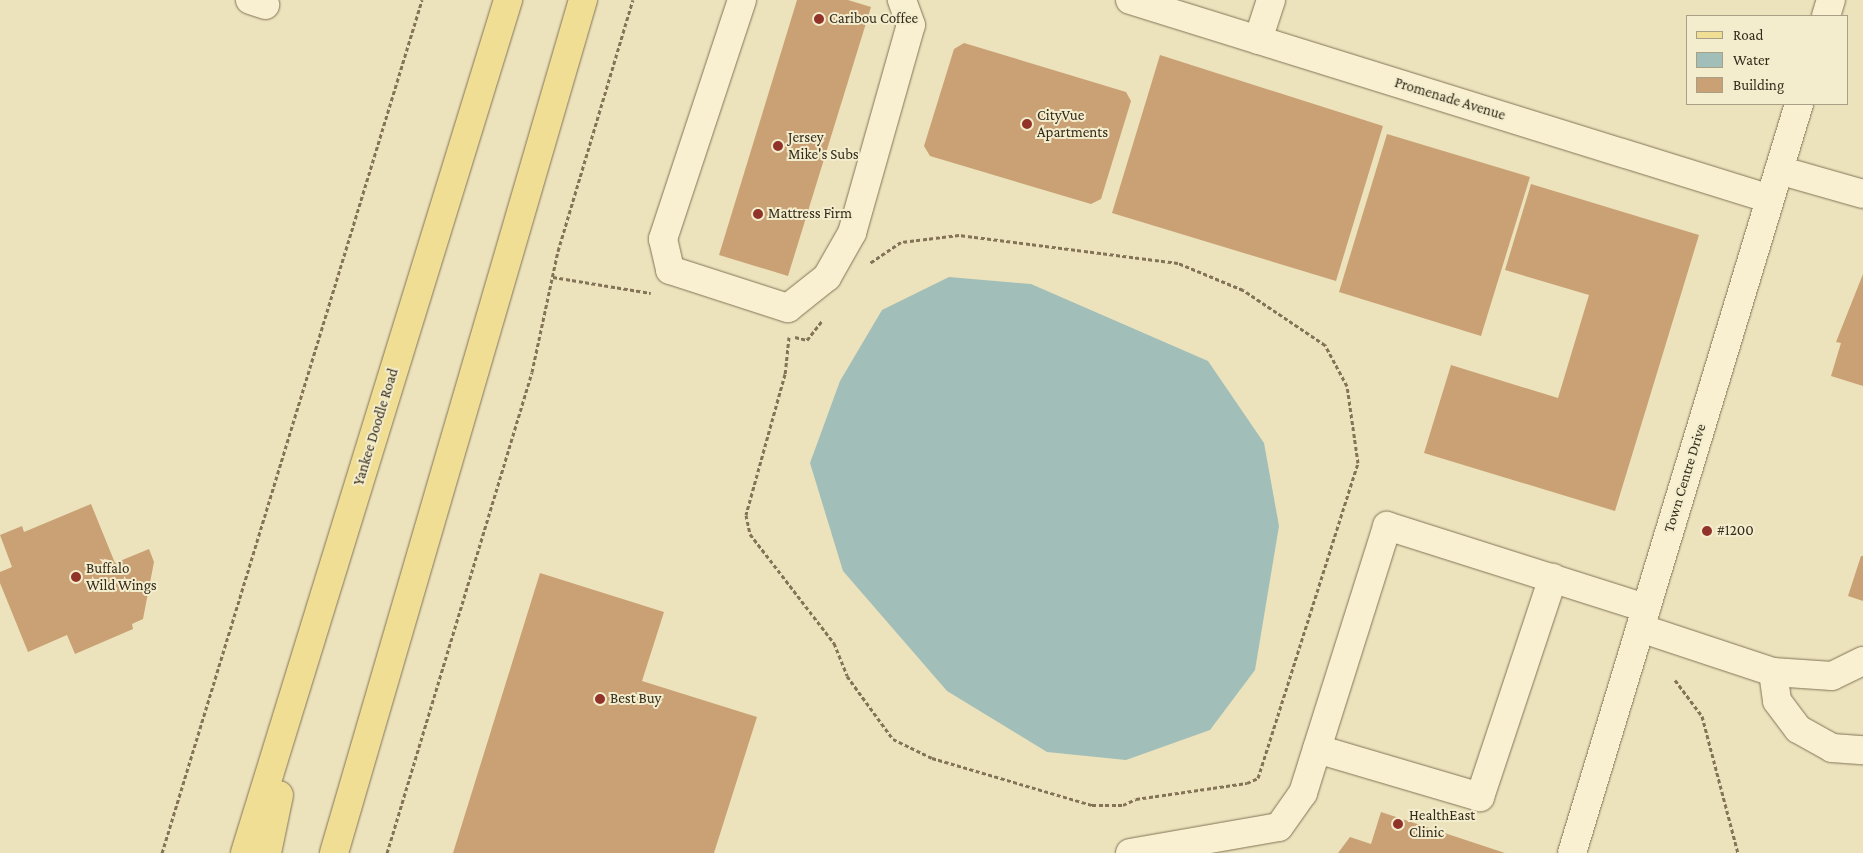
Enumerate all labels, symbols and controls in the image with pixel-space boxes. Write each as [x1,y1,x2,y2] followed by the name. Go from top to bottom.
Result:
[829,10,918,28] place label: Caribou Coffee
[813,13,825,25] marker: Caribou Coffee
[1686,15,1848,105] legend
[1733,27,1763,43] text: Road
[1733,52,1770,68] text: Water
[1392,74,1508,124] street label: Promenade Avenue
[1733,77,1784,93] text: Building
[1037,106,1108,141] place label: CityVue Apartments
[1021,118,1033,130] marker: CityVue Apartments
[788,128,859,163] place label: Jersey Mike's Subs
[772,140,784,152] marker: Jersey Mike's Subs
[768,205,852,223] place label: Mattress Firm
[752,208,764,220] marker: Mattress Firm
[350,366,402,488] street label: Yankee Doodle Road
[1660,422,1710,534] street label: Town Centre Drive
[1717,522,1754,540] place label: #1200
[1701,525,1713,537] marker: #1200
[86,559,157,594] place label: Buffalo Wild Wings
[70,571,82,583] marker: Buffalo Wild Wings
[610,690,662,708] place label: Best Buy
[594,693,606,705] marker: Best Buy
[1409,806,1475,841] place label: HealthEast Clinic
[1391,817,1405,831] marker: HealthEast Clinic

